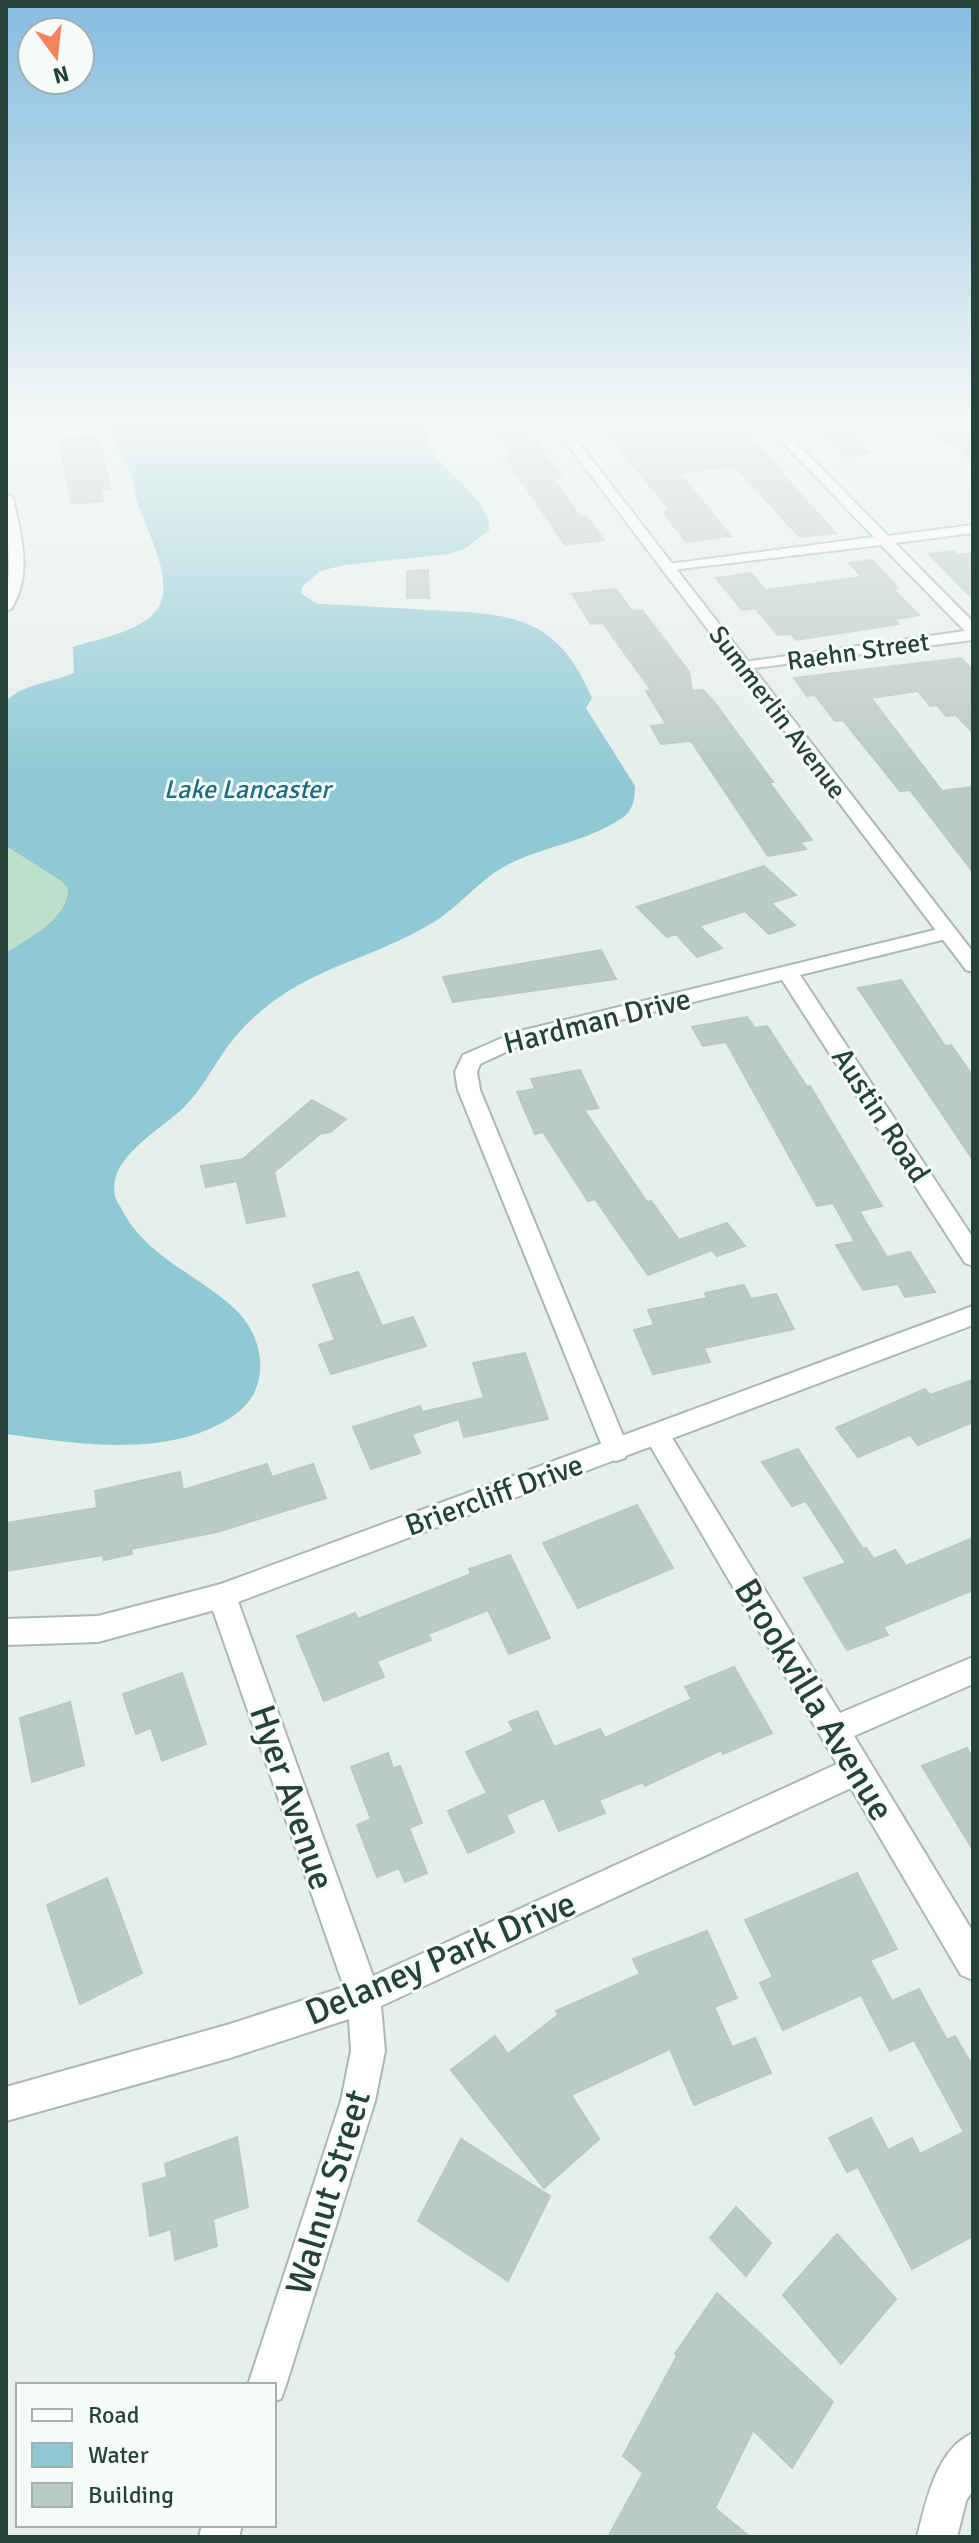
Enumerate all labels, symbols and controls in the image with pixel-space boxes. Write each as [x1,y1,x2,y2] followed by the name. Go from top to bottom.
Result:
[16,16,96,96] north arrow
[50,60,72,90] text: N
[702,620,853,805] street label: Summerlin Avenue
[785,626,931,678] street label: Raehn Street
[164,774,334,806] water label: Lake Lancaster
[500,980,694,1063] street label: Hardman Drive
[823,1041,938,1190] street label: Austin Road
[400,1446,588,1545] street label: Briercliff Drive
[724,1571,904,1829] street label: Brookvilla Avenue
[239,1699,344,1896] street label: Hyer Avenue
[298,1881,583,2036] street label: Delaney Park Drive
[276,2085,381,2300] street label: Walnut Street
[16,2383,276,2527] legend
[88,2400,139,2430] text: Road
[88,2440,149,2470] text: Water
[88,2480,174,2510] text: Building

